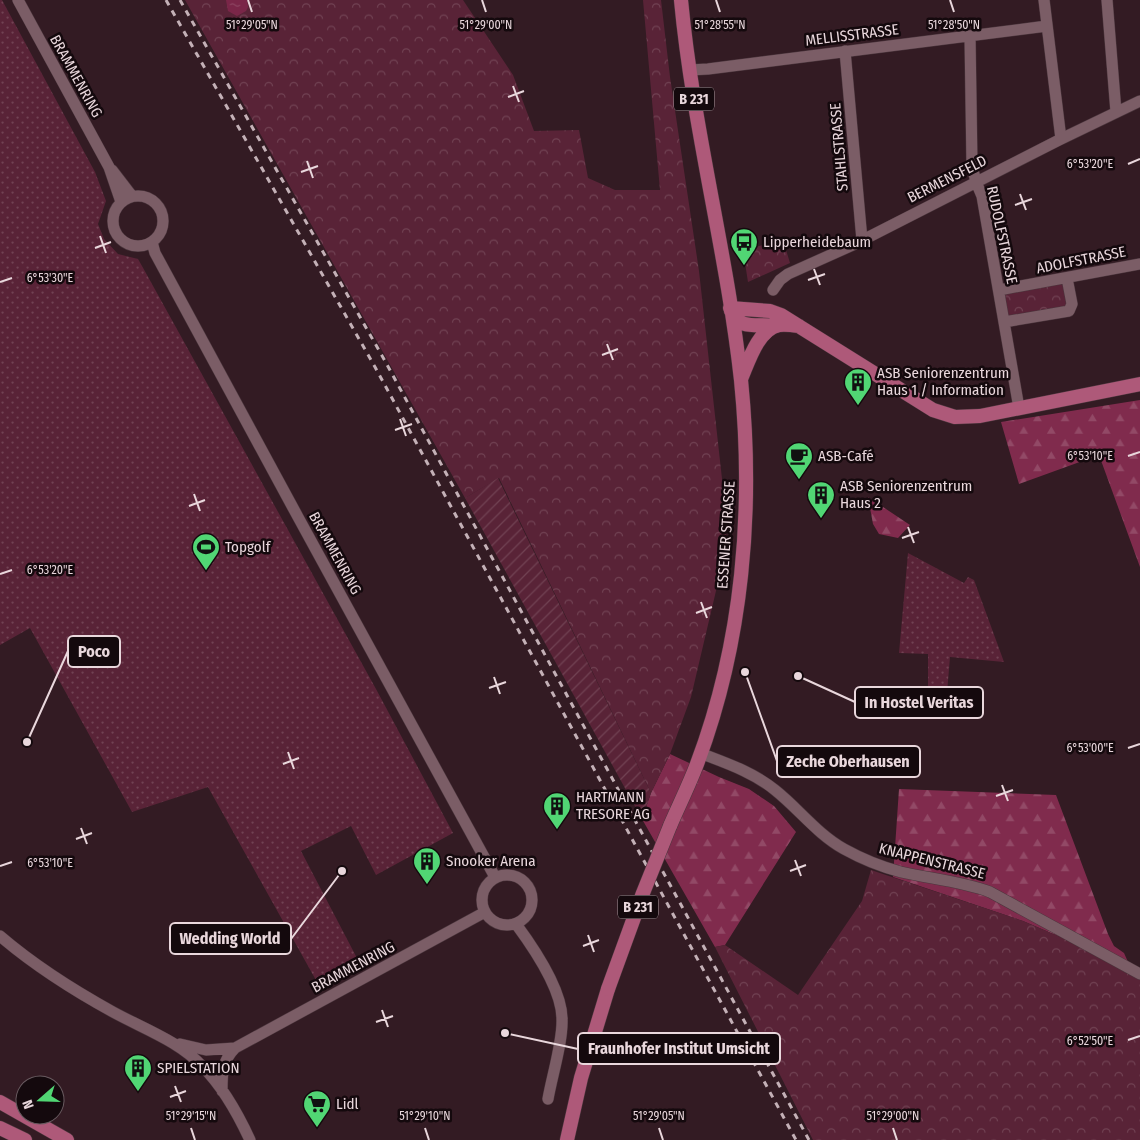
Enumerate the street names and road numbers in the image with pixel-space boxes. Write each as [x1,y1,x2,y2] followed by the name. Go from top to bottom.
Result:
[804,20,900,50] street label: MELLISSTRASSE
[46,32,106,120] street label: BRAMMENRING
[674,88,714,110] road number: B 231
[826,102,852,192] street label: STAHLSTRASSE
[904,151,990,207] street label: BERMENSFELD
[983,184,1021,286] street label: RUDOLFSTRASSE
[1035,243,1127,277] street label: ADOLFSTRASSE
[713,480,739,590] street label: ESSENER STRASSE
[305,509,365,597] street label: BRAMMENRING
[877,839,987,883] street label: KNAPPENSTRASSE
[618,896,658,919] road number: B 231
[308,938,398,996] street label: BRAMMENRING

